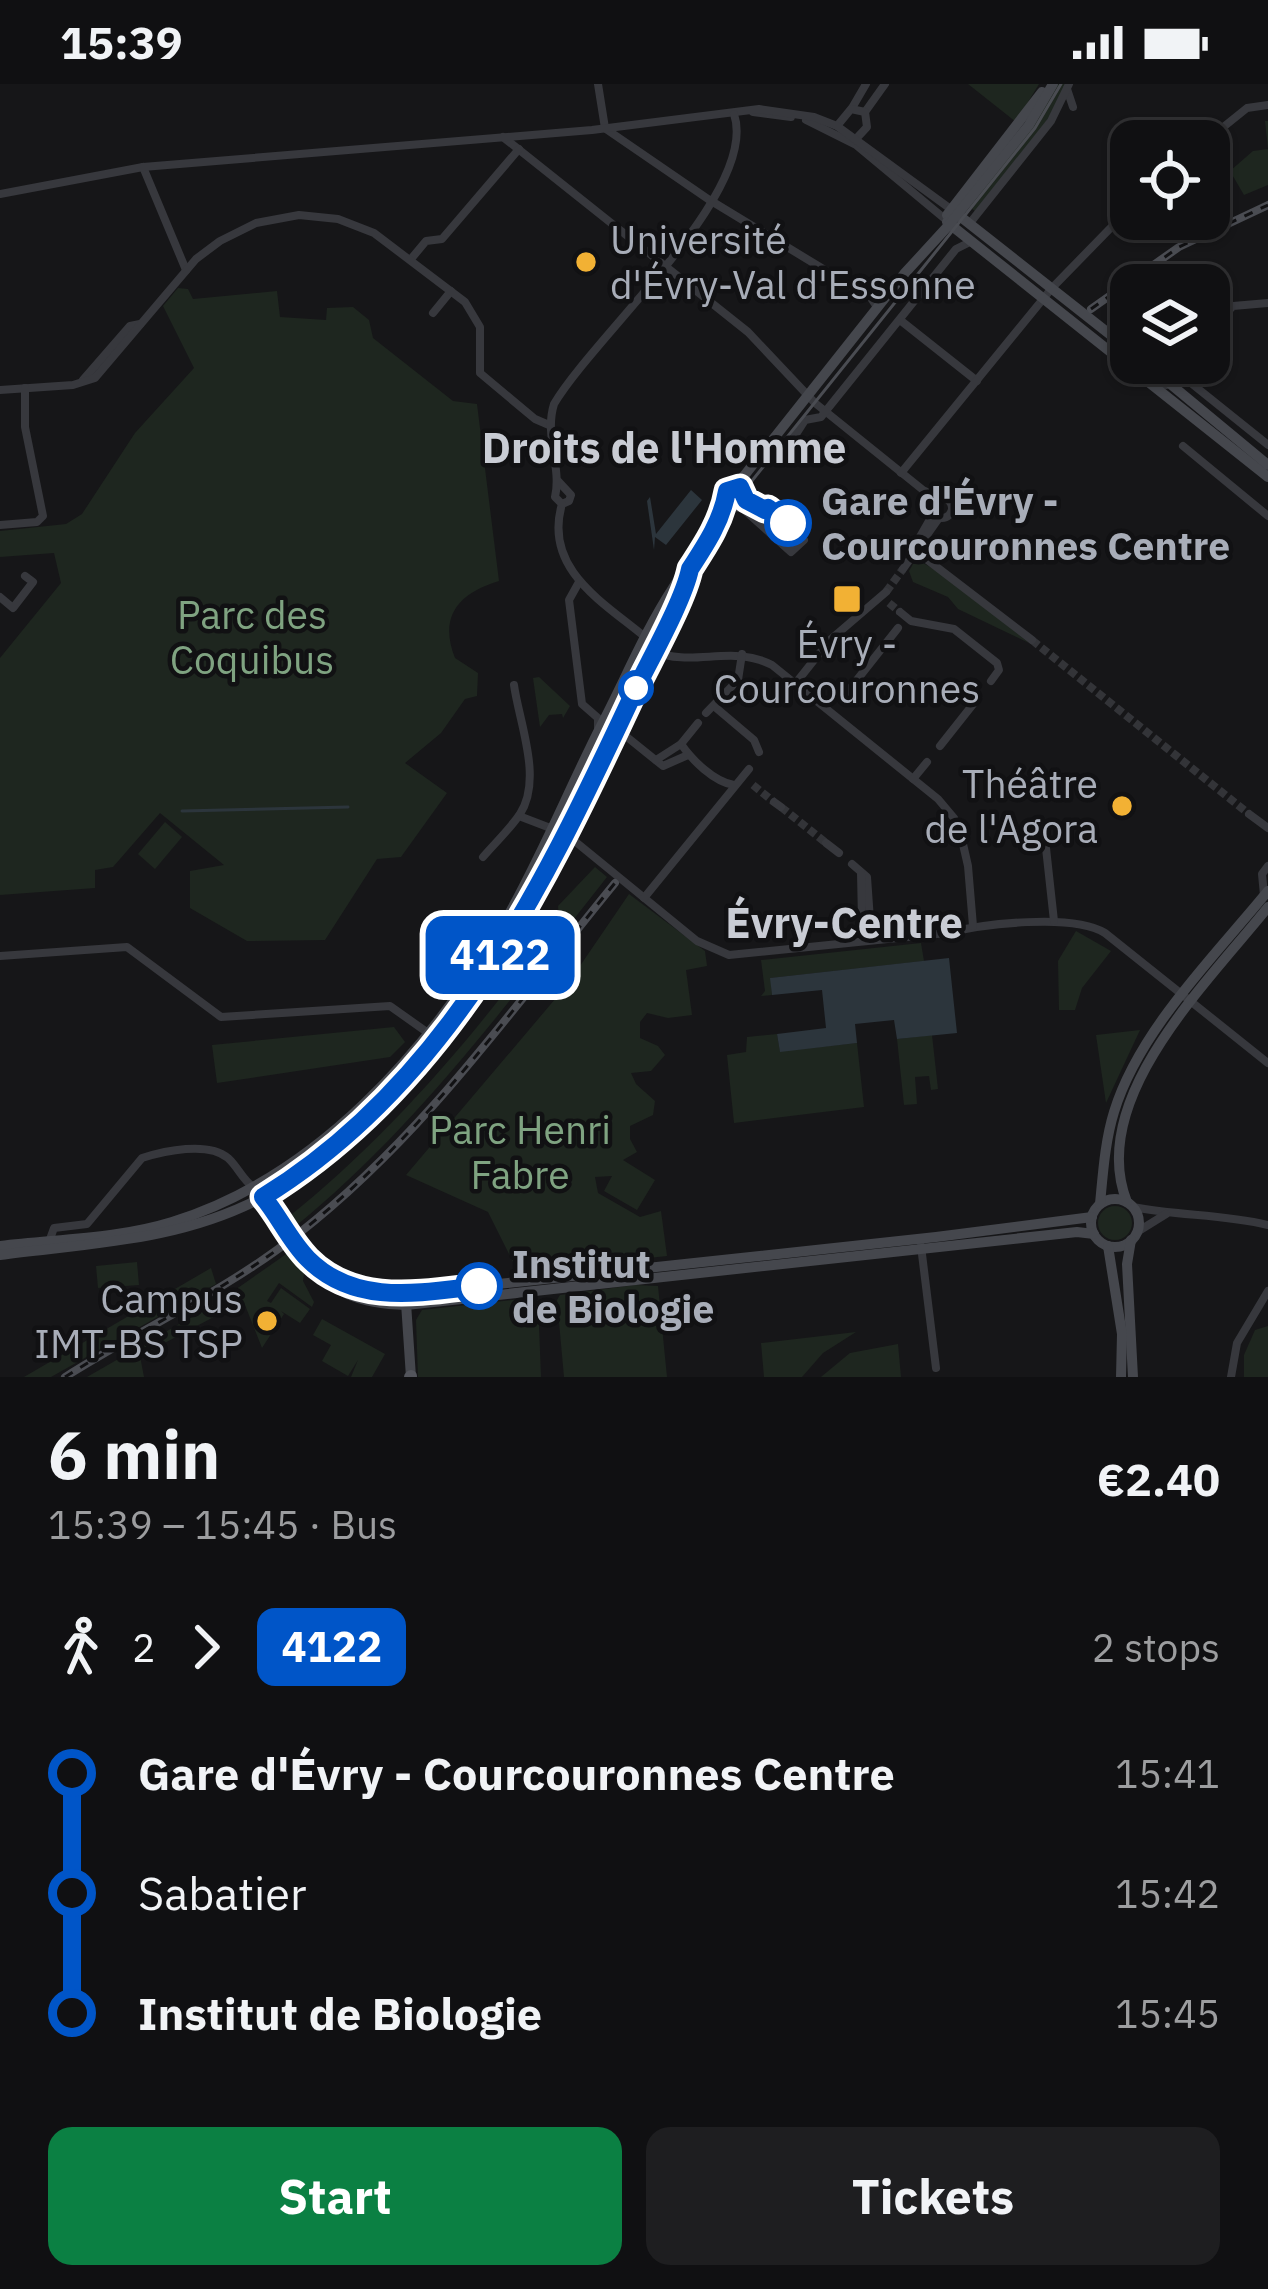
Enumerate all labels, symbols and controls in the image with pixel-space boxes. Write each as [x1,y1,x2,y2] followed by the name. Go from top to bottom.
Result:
[60,13,183,71] text: 15:39
[1110,120,1230,384] map controls
[1110,120,1230,240] button: locate
[610,214,976,310] place label: Université d'Évry-Val d'Essonne
[573,249,599,275] marker: Université d'Évry-Val d'Essonne
[1110,264,1230,384] button: layers
[482,420,846,475] district label: Droits de l'Homme
[821,475,1230,571] place label: Gare d'Évry - Courcouronnes Centre
[766,501,810,545] marker: Gare d'Évry - Courcouronnes Centre
[831,583,863,615] marker: Évry - Courcouronnes
[170,589,334,685] park label: Parc des Coquibus
[714,618,980,714] place label: Évry - Courcouronnes
[620,672,652,704] unlabelled marker
[924,758,1098,854] place label: Théâtre de l'Agora
[1109,793,1135,819] marker: Théâtre de l'Agora
[725,895,963,950] district label: Évry-Centre
[416,916,584,994] line badge: 4122
[450,927,550,982] text: 4122
[429,1104,611,1200] park label: Parc Henri Fabre
[512,1238,714,1334] place label: Institut de Biologie
[457,1264,501,1308] marker: Institut de Biologie
[34,1273,243,1369] place label: Campus IMT-BS TSP
[254,1308,280,1334] marker: Campus IMT-BS TSP
[48,1411,220,1497] text: 6 min
[1097,1450,1220,1508] text: €2.40
[48,1499,397,1550] text: 15:39 – 15:45 · Bus
[48,1614,114,1680] icon: walk
[173,1614,239,1680] icon: forward
[281,1619,382,1674] text: 4122
[132,1622,155,1673] text: 2
[1092,1622,1220,1673] text: 2 stops
[138,1744,895,1802] text: Gare d'Évry - Courcouronnes Centre
[1115,1748,1220,1799] text: 15:41
[138,1864,307,1922] text: Sabatier
[1115,1868,1220,1919] text: 15:42
[138,1984,542,2042] text: Institut de Biologie
[1115,1988,1220,2039] text: 15:45
[48,2127,622,2265] button: Start
[646,2127,1220,2265] button: Tickets

